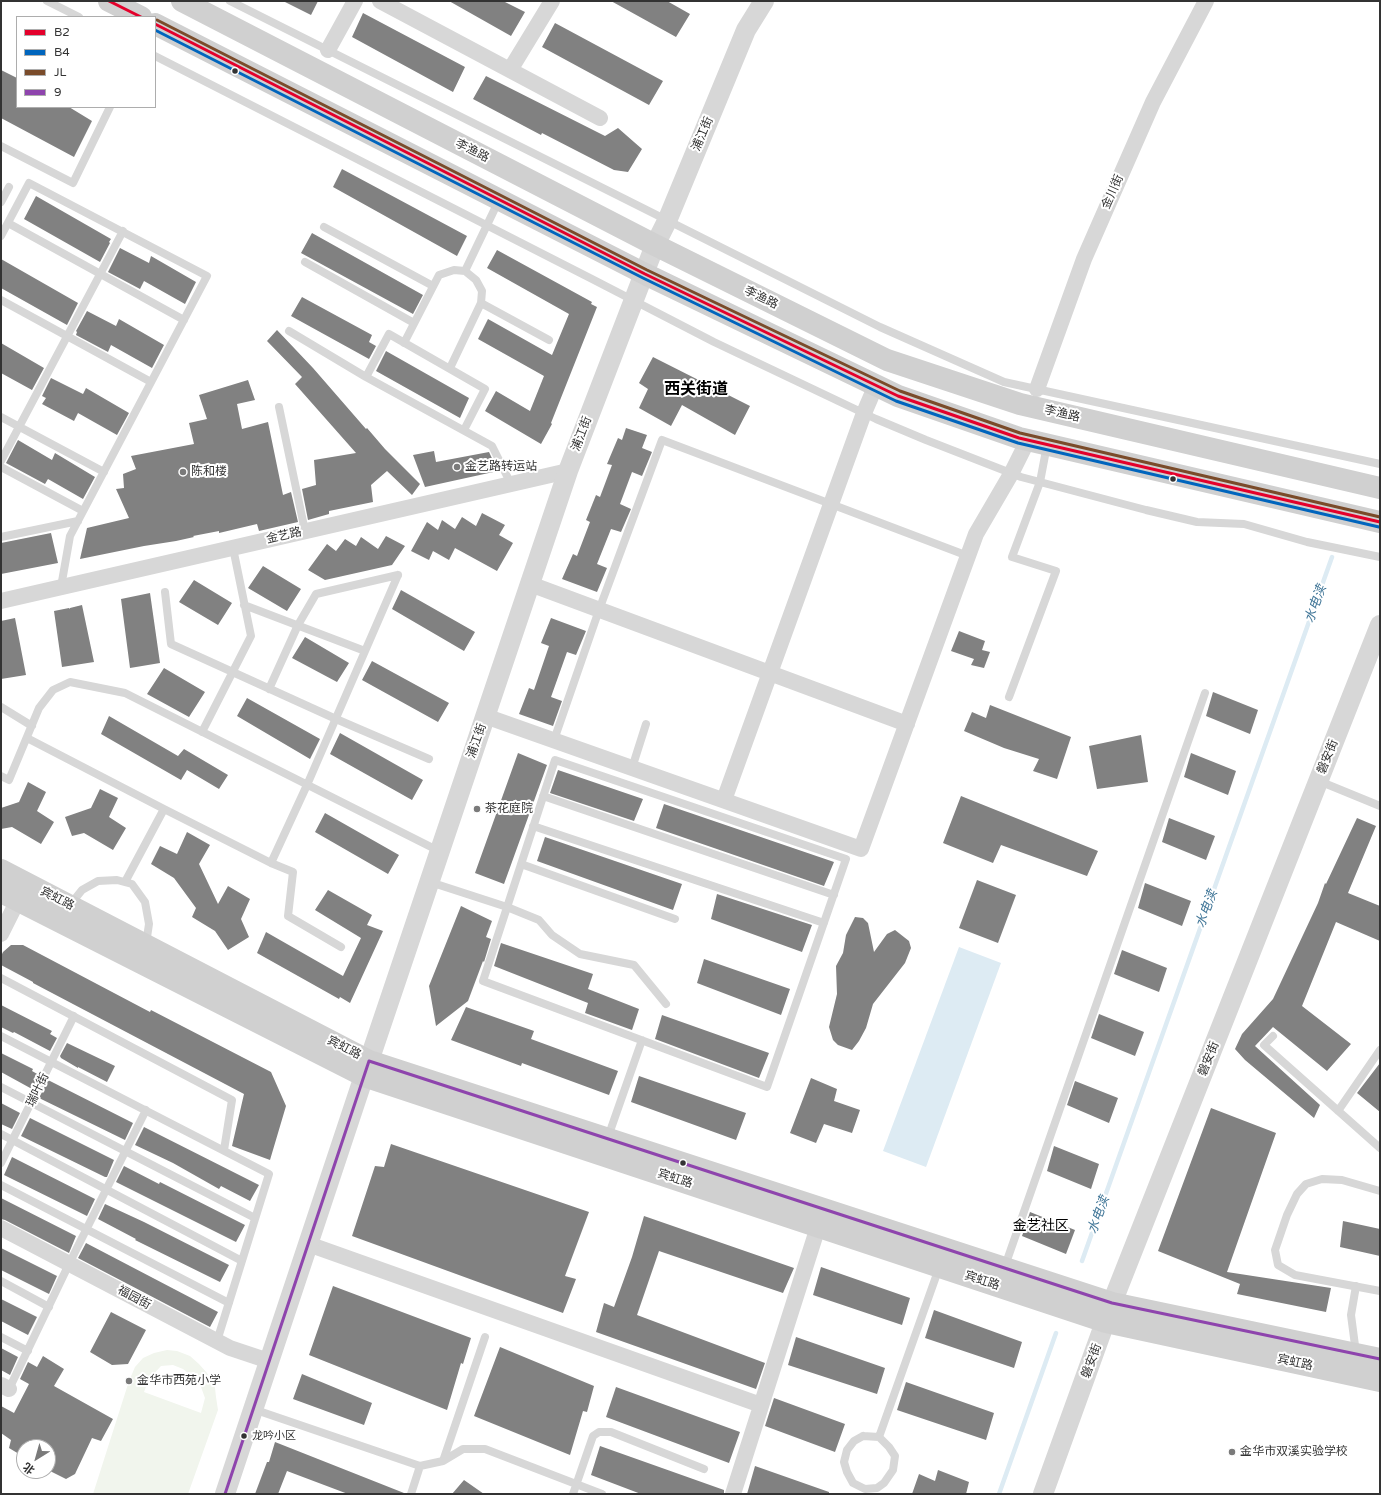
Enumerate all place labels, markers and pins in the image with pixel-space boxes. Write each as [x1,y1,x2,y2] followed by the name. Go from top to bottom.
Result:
[230,66,240,76] unlabelled marker
[465,460,537,474] place label: 金艺路转运站
[452,462,462,472] marker: 金艺路转运站
[191,465,227,479] place label: 陈和楼
[178,467,188,477] marker: 陈和楼
[1168,474,1178,484] unlabelled marker
[485,802,533,816] place label: 茶花庭院
[472,804,482,814] marker: 茶花庭院
[678,1158,688,1168] unlabelled marker
[137,1374,221,1388] place label: 金华市西苑小学
[124,1376,134,1386] marker: 金华市西苑小学
[252,1429,296,1443] place label: 龙吟小区
[239,1431,249,1441] marker: 龙吟小区
[1240,1445,1348,1459] place label: 金华市双溪实验学校
[1227,1447,1237,1457] marker: 金华市双溪实验学校

